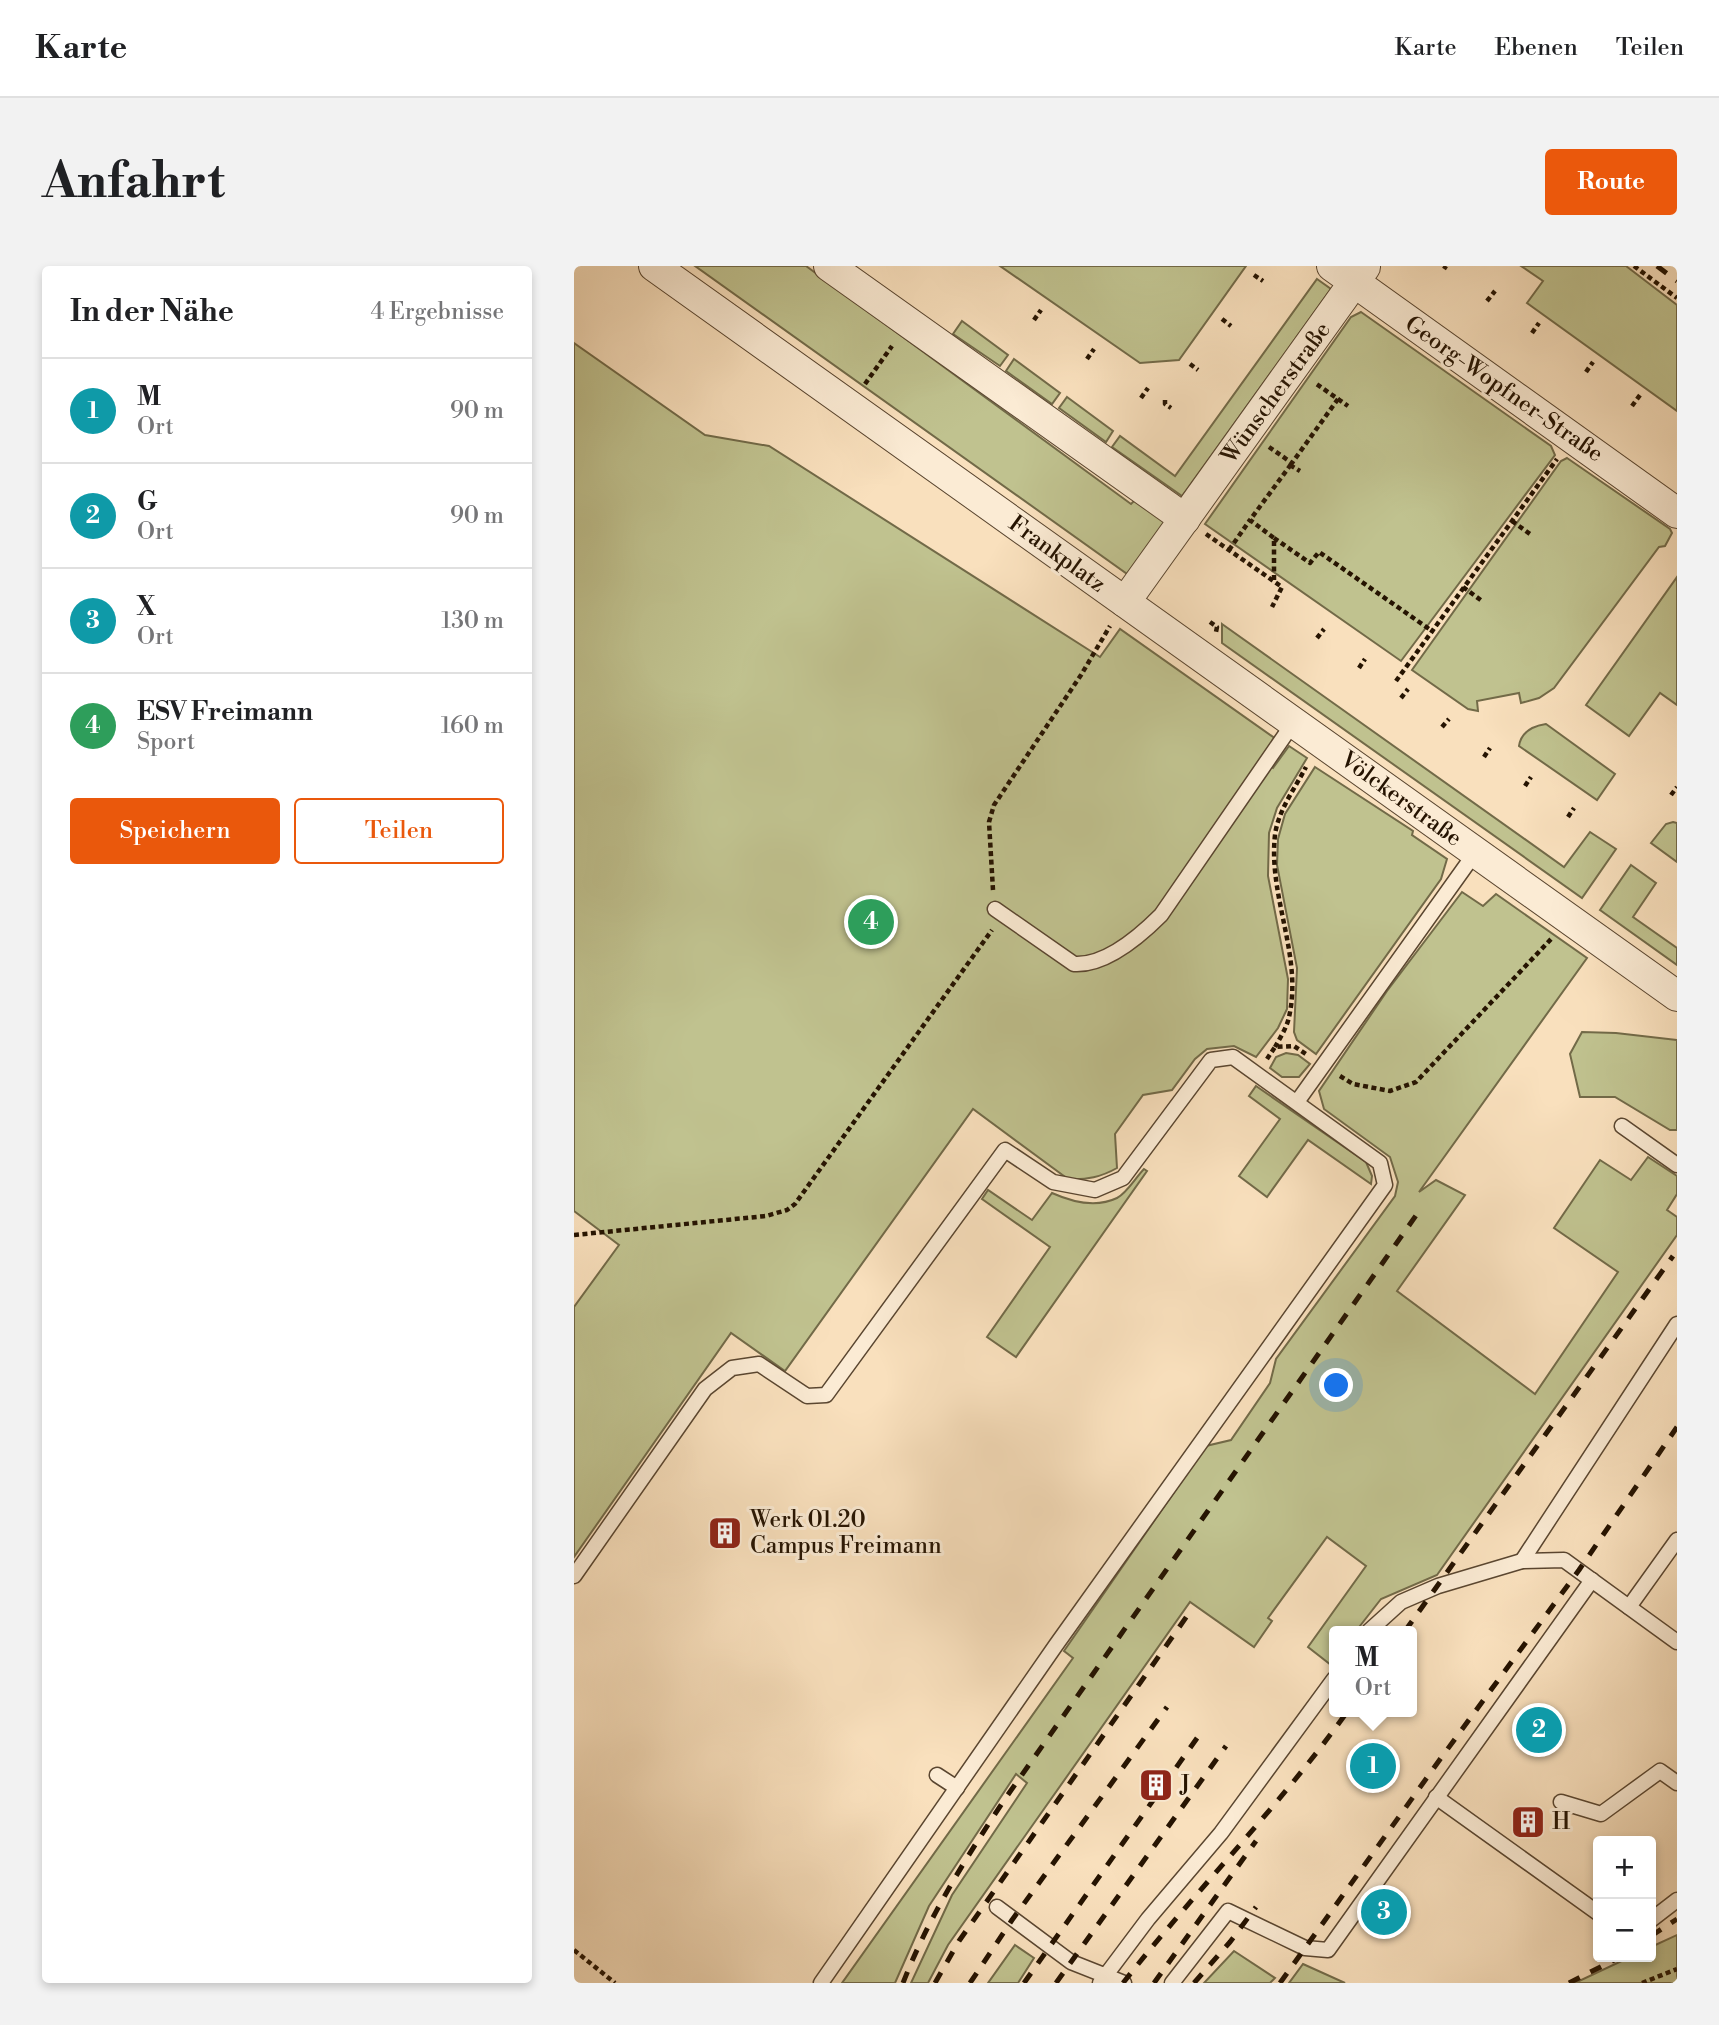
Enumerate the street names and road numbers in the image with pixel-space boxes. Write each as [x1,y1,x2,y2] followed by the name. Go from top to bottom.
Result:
[1399,310,1609,468] street label: Georg-Wopfner-Straße
[1215,317,1337,470] street label: Wünscherstraße
[1003,509,1111,599] street label: Frankplatz
[1334,745,1467,853] street label: Völckerstraße

